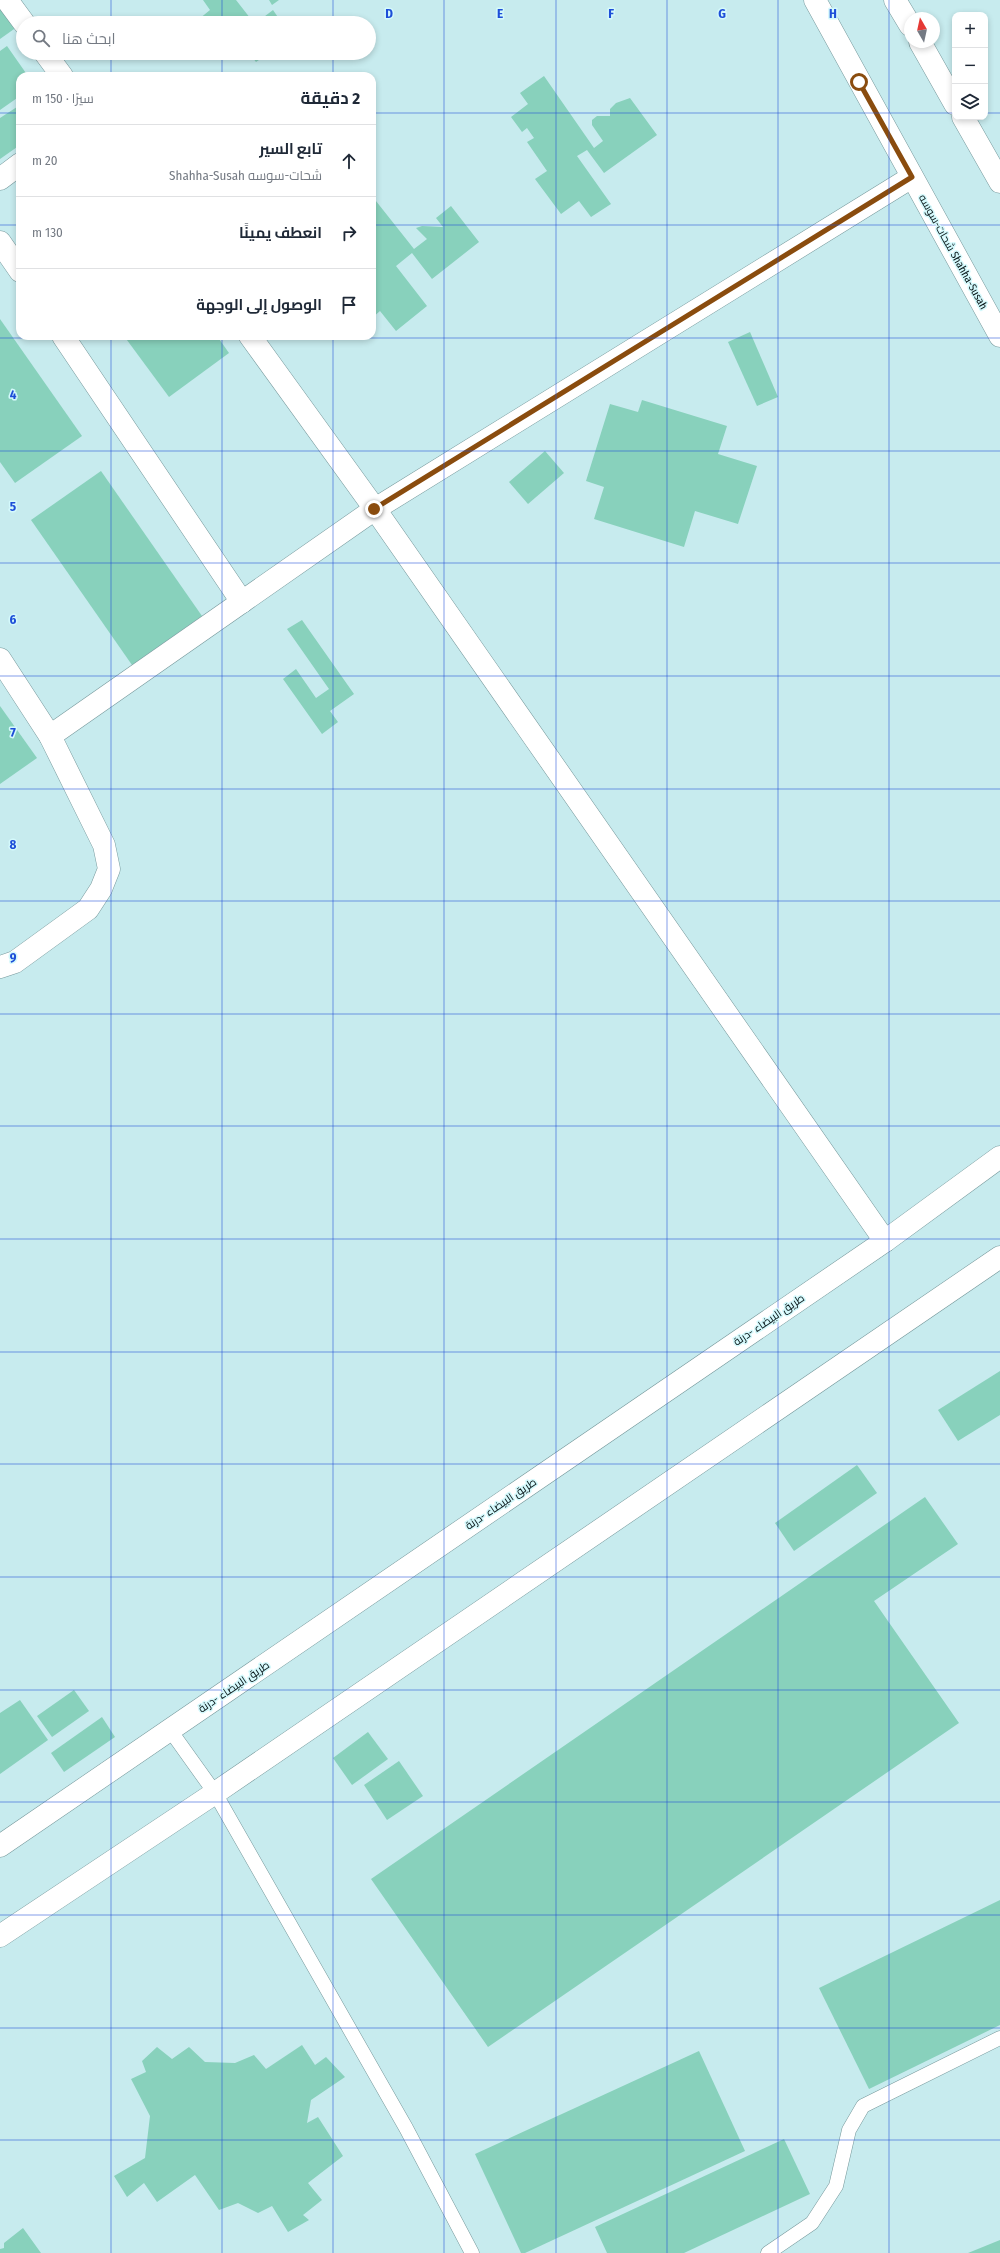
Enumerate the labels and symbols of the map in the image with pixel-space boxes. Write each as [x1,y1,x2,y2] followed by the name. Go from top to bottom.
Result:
[385,6,393,21] text: D
[497,6,503,21] text: E
[608,6,614,21] text: F
[718,6,726,21] text: G
[829,6,837,21] text: H
[904,12,940,48] north arrow
[850,73,868,91] route start
[916,192,990,312] street label: شحات-سوسه Shahha-Susah
[10,387,17,402] text: 4
[10,499,16,514] text: 5
[365,500,383,518] route end
[10,612,17,627] text: 6
[10,725,16,740] text: 7
[10,837,17,852] text: 8
[10,950,17,965] text: 9
[731,1291,807,1349] street label: طريق البيضاء -درنة
[463,1475,539,1533] street label: طريق البيضاء -درنة
[196,1658,272,1716] street label: طريق البيضاء -درنة

